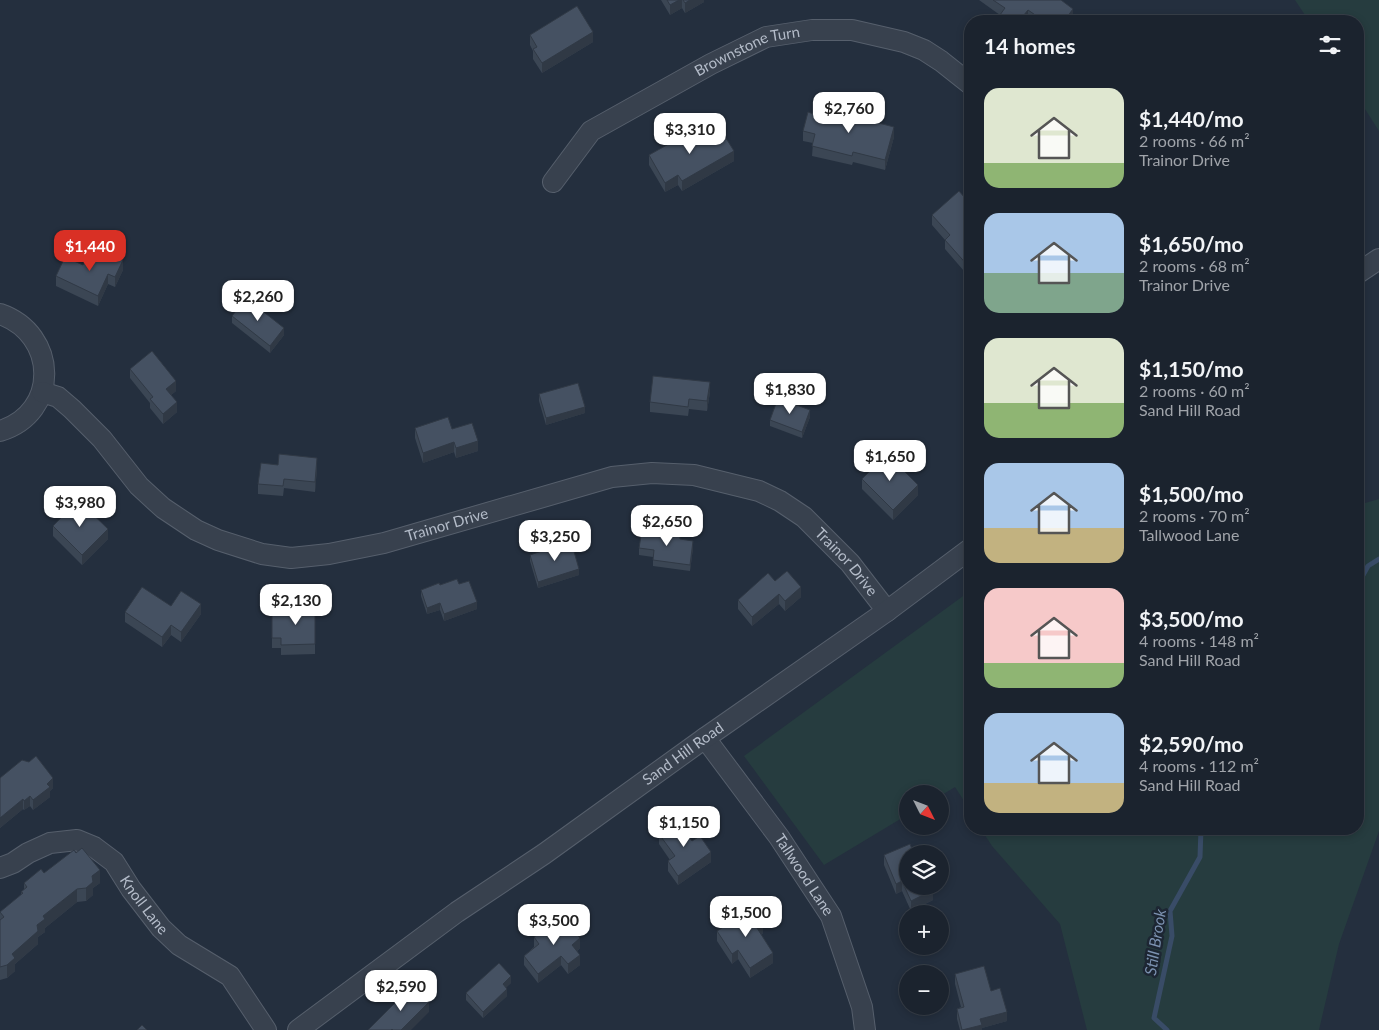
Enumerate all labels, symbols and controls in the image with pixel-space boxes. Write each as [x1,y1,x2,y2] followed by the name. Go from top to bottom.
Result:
[691,22,801,79] street label: Brownstone Turn
[1316,31,1344,59] icon: filters
[984,33,1075,58] text: 14 homes
[808,92,890,134] pin: $2,760
[824,98,874,117] text: $2,760
[1139,106,1244,131] text: $1,440/mo
[1024,108,1084,168] icon: home
[649,112,731,155] pin: $3,310
[665,119,715,138] text: $3,310
[1139,131,1250,150] text: 2 rooms · 66 m²
[1139,150,1230,169] text: Trainor Drive
[49,230,131,272] pin: $1,440
[1139,231,1244,256] text: $1,650/mo
[1024,233,1084,293] icon: home
[65,236,115,255] text: $1,440
[1139,256,1250,275] text: 2 rooms · 68 m²
[1139,275,1230,294] text: Trainor Drive
[217,280,299,322] pin: $2,260
[233,286,283,305] text: $2,260
[1139,356,1244,381] text: $1,150/mo
[1024,358,1084,418] icon: home
[749,372,831,415] pin: $1,830
[765,379,815,398] text: $1,830
[1139,381,1250,400] text: 2 rooms · 60 m²
[1139,400,1241,419] text: Sand Hill Road
[849,440,931,482] pin: $1,650
[865,446,915,465] text: $1,650
[1139,481,1244,506] text: $1,500/mo
[1024,483,1084,543] icon: home
[39,486,121,528] pin: $3,980
[55,492,105,511] text: $3,980
[403,503,490,544] street label: Trainor Drive
[626,504,708,547] pin: $2,650
[1139,506,1250,525] text: 2 rooms · 70 m²
[642,511,692,530] text: $2,650
[514,520,596,562] pin: $3,250
[812,523,882,599] street label: Trainor Drive
[1139,525,1239,544] text: Tallwood Lane
[530,526,580,545] text: $3,250
[255,584,337,626] pin: $2,130
[271,590,321,609] text: $2,130
[1139,606,1244,631] text: $3,500/mo
[1024,608,1084,668] icon: home
[1139,631,1259,650] text: 4 rooms · 148 m²
[1139,650,1241,669] text: Sand Hill Road
[639,718,727,788] street label: Sand Hill Road
[1139,731,1244,756] text: $2,590/mo
[1024,733,1084,793] icon: home
[1139,756,1259,775] text: 4 rooms · 112 m²
[1139,775,1241,794] text: Sand Hill Road
[899,785,949,835] north arrow
[899,785,949,1015] map controls
[643,806,725,848] pin: $1,150
[659,812,709,831] text: $1,150
[771,830,838,919] street label: Tallwood Lane
[899,845,949,895] button: layers
[117,872,172,938] street label: Knoll Lane
[705,896,787,938] pin: $1,500
[721,902,771,921] text: $1,500
[513,904,595,946] pin: $3,500
[899,905,949,955] button: +
[1140,907,1169,976] water label: Still Brook
[529,910,579,929] text: $3,500
[899,965,949,1015] button: −
[360,970,442,1012] pin: $2,590
[376,976,426,995] text: $2,590

